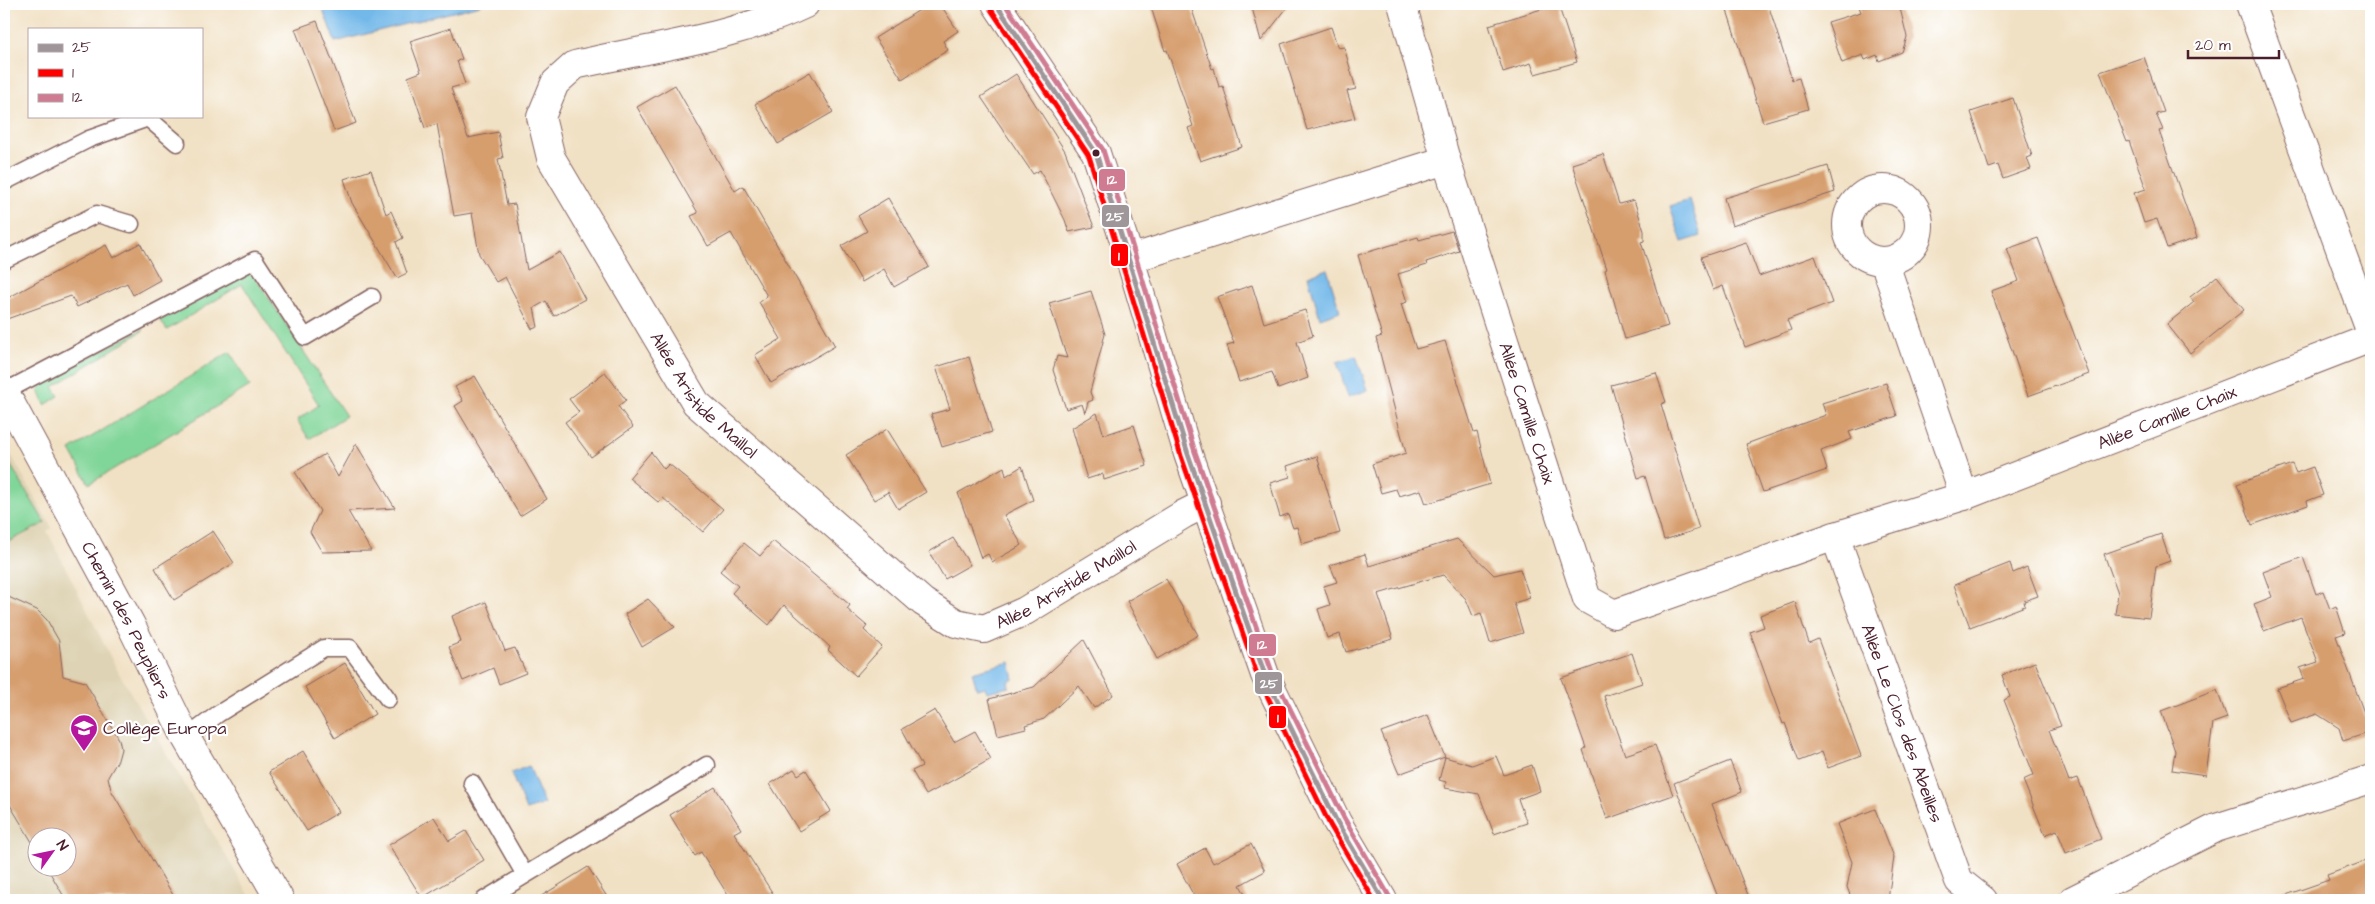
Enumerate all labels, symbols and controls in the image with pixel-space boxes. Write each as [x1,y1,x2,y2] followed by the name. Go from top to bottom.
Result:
[28,28,202,118] legend
[2188,28,2279,60] scale bar
[2195,35,2231,56] text: 20 m
[72,37,92,58] text: 25
[72,63,74,84] text: 1
[72,87,83,108] text: 12
[1091,148,1101,158] unlabelled marker
[1098,168,1126,192] line badge: 12
[1107,170,1118,190] text: 12
[1101,204,1130,228] line badge: 25
[1105,207,1125,227] text: 25
[1110,243,1129,267] line badge: 1
[1118,246,1120,266] text: 1
[644,328,763,465] street label: Allée Aristide Maillol
[1492,339,1561,488] street label: Allée Camille Chaix
[2094,379,2241,456] street label: Allée Camille Chaix
[992,534,1141,635] street label: Allée Aristide Maillol
[75,537,177,703] street label: Chemin des Peupliers
[1855,621,1949,826] street label: Allée Le Clos des Abeilles
[1248,633,1277,657] line badge: 12
[1257,635,1268,655] text: 12
[1254,671,1283,695] line badge: 25
[1259,674,1279,694] text: 25
[1268,705,1287,729] line badge: 1
[1277,708,1279,728] text: 1
[69,713,99,752] school or university icon: Collège Europa
[103,716,227,742] place label: Collège Europa
[28,826,78,876] north arrow
[51,836,73,855] text: N

